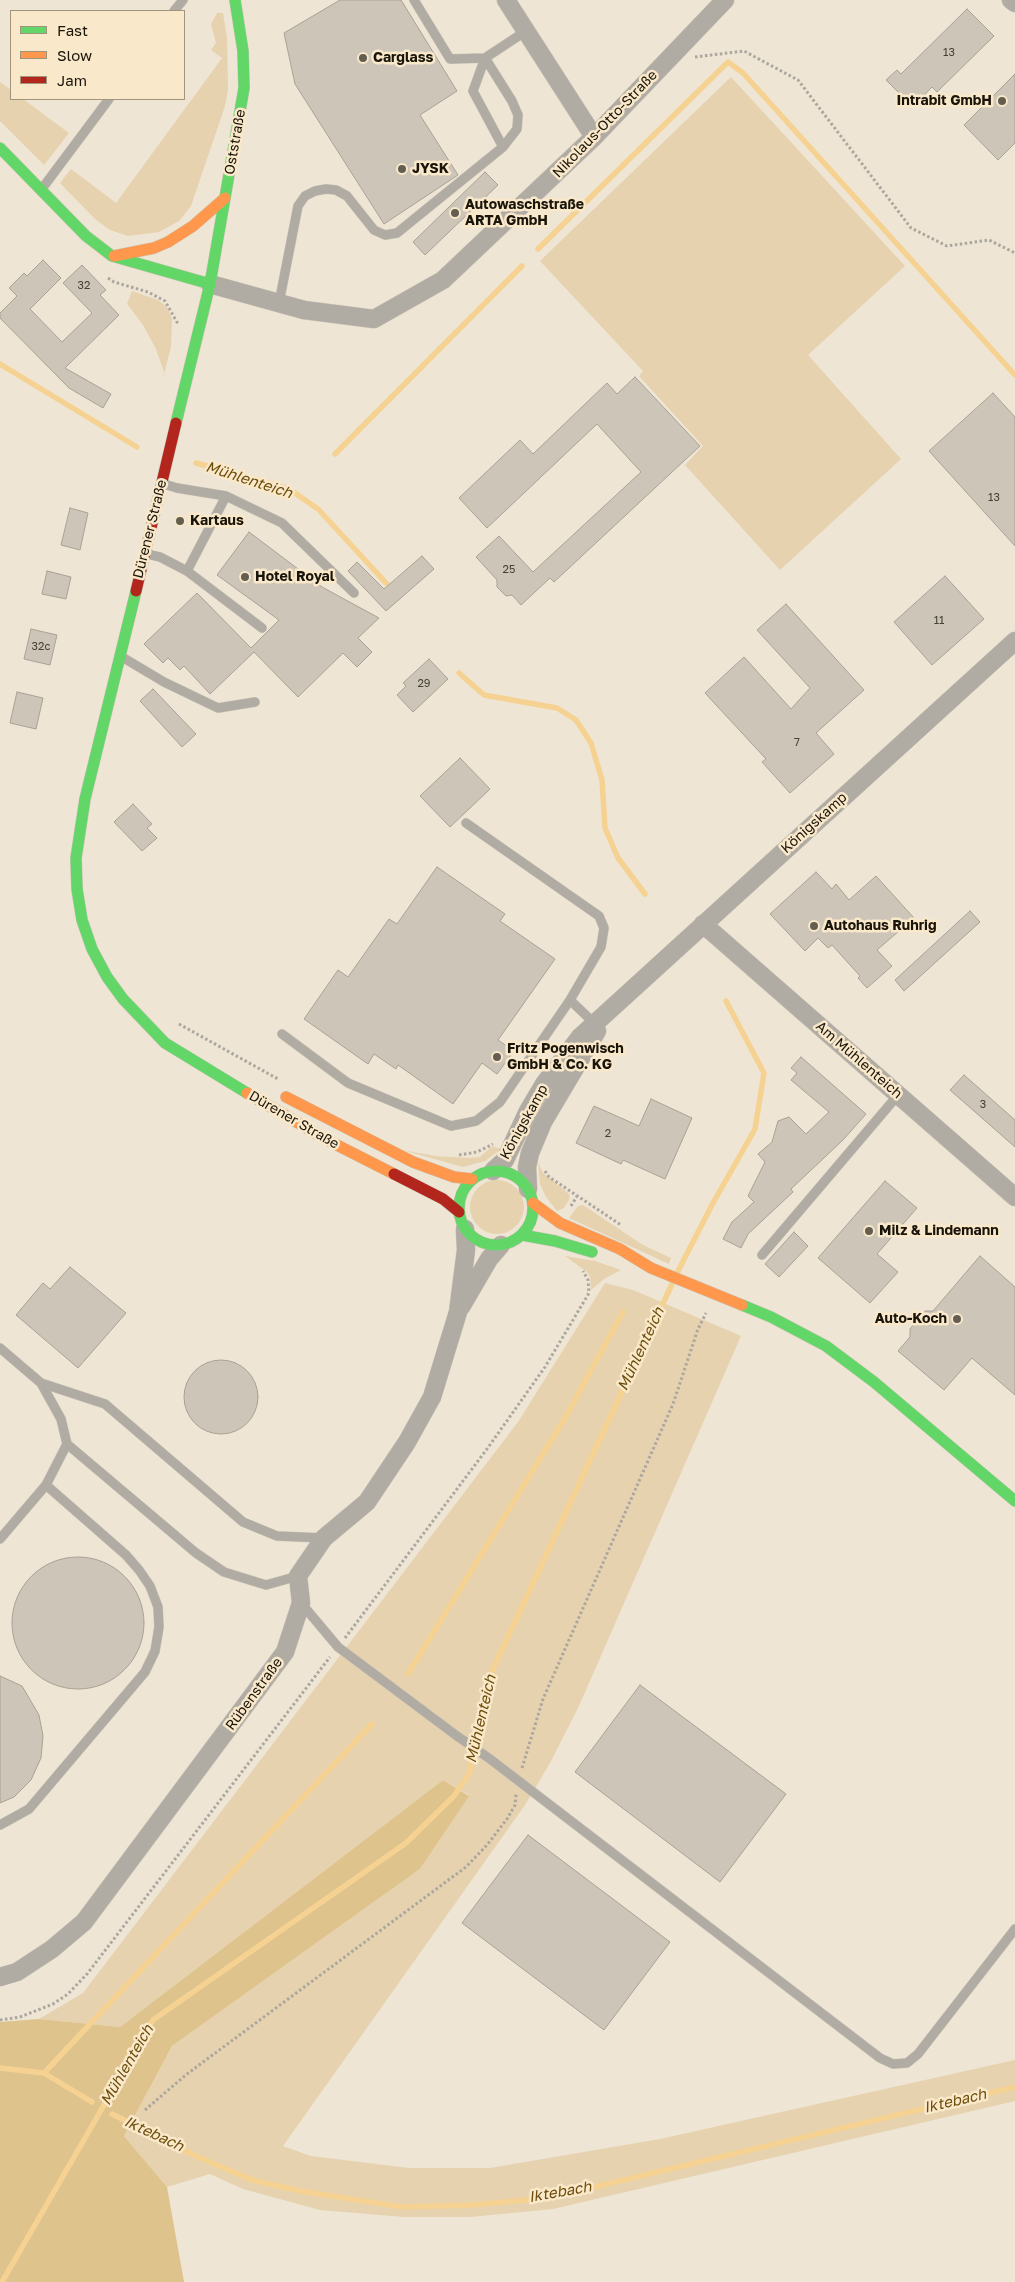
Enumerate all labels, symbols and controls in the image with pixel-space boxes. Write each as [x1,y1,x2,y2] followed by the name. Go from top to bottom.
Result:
[10,10,185,100] legend
[57,21,88,39] text: Fast
[57,46,92,64] text: Slow
[943,46,955,60] house number: 13
[373,50,433,66] place label: Carglass
[357,52,369,64] marker: Carglass
[549,67,661,181] street label: Nikolaus-Otto-Straße
[57,71,87,89] text: Jam
[896,93,992,109] place label: Intrabit GmbH
[996,95,1008,107] marker: Intrabit GmbH
[221,108,249,176] street label: Oststraße
[412,161,449,177] place label: JYSK
[396,163,408,175] marker: JYSK
[465,197,584,230] place label: Autowaschstraße ARTA GmbH
[449,207,461,219] marker: Autowaschstraße ARTA GmbH
[78,279,90,293] house number: 32
[204,458,294,502] water label: Mühlenteich
[130,478,170,580] street label: Dürener Straße
[988,491,1000,505] house number: 13
[190,513,244,529] place label: Kartaus
[174,515,186,527] marker: Kartaus
[503,563,515,577] house number: 25
[255,569,334,585] place label: Hotel Royal
[239,571,251,583] marker: Hotel Royal
[934,614,944,628] house number: 11
[32,640,50,654] house number: 32c
[417,677,431,691] house number: 29
[794,736,800,750] house number: 7
[778,789,850,857] street label: Königskamp
[824,918,937,934] place label: Autohaus Ruhrig
[808,920,820,932] marker: Autohaus Ruhrig
[812,1018,906,1102] street label: Am Mühlenteich
[507,1041,624,1074] place label: Fritz Pogenwisch GmbH & Co. KG
[491,1051,503,1063] marker: Fritz Pogenwisch GmbH & Co. KG
[497,1082,551,1162] street label: Königskamp
[246,1087,342,1153] street label: Dürener Straße
[980,1098,986,1112] house number: 3
[605,1127,611,1141] house number: 2
[879,1223,999,1239] place label: Milz & Lindemann
[863,1225,875,1237] marker: Milz & Lindemann
[614,1305,668,1393] water label: Mühlenteich
[875,1311,947,1327] place label: Auto-Koch
[951,1313,963,1325] marker: Auto-Koch
[222,1654,286,1734] street label: Rübenstraße
[462,1673,500,1765] water label: Mühlenteich
[97,2022,157,2108] water label: Mühlenteich
[922,2085,988,2117] water label: Iktebach
[122,2112,186,2156] water label: Iktebach
[527,2178,593,2206] water label: Iktebach

